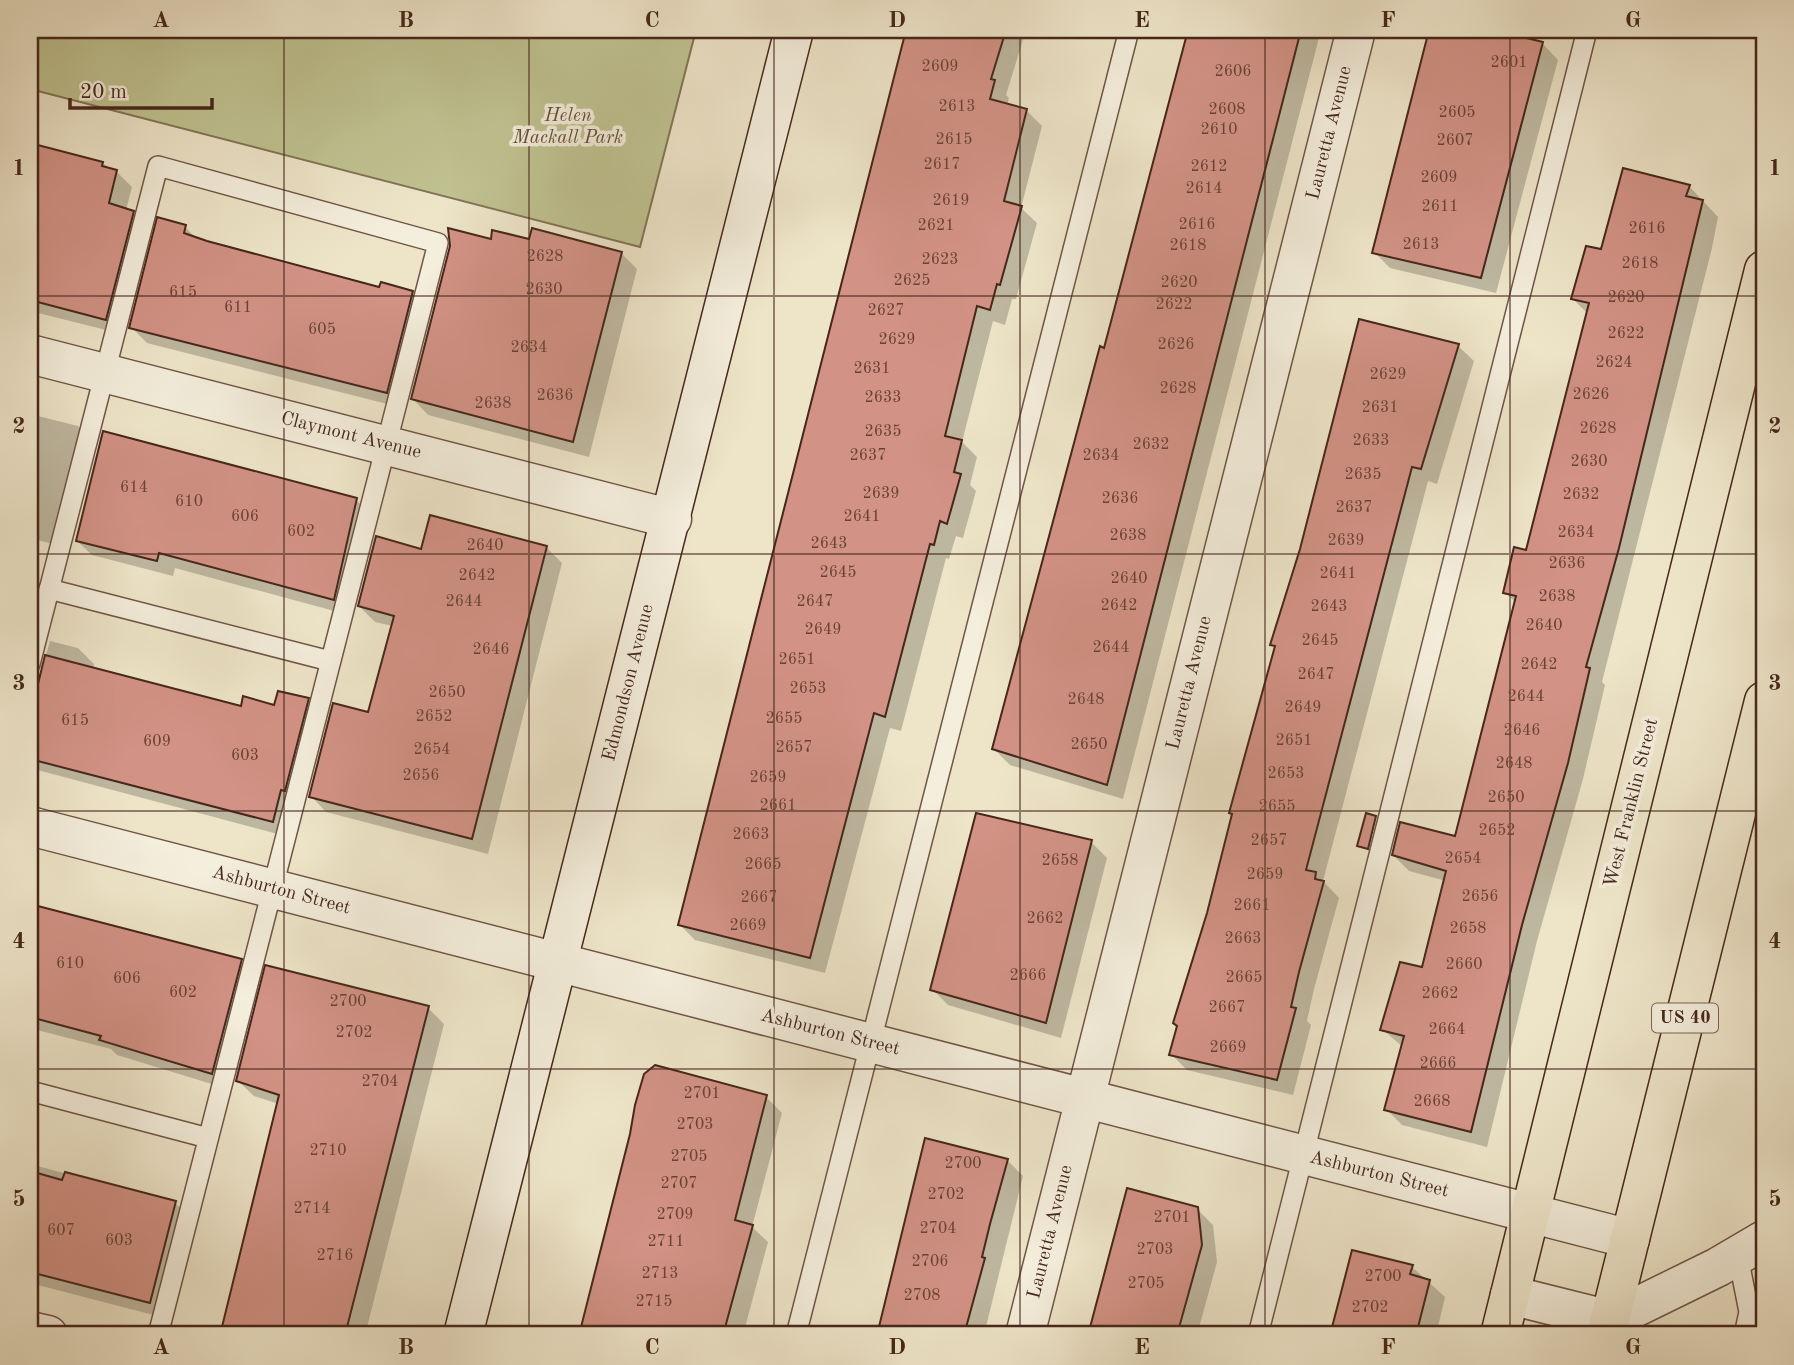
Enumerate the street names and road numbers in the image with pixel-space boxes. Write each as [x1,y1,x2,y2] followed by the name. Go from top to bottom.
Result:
[1304,64,1356,202] street label: Lauretta Avenue
[279,409,423,463] street label: Claymont Avenue
[600,602,658,764] street label: Edmondson Avenue
[1164,614,1216,752] street label: Lauretta Avenue
[1602,716,1662,890] street label: West Franklin Street
[210,863,352,919] street label: Ashburton Street
[1652,1003,1718,1032] road number: US 40
[758,1007,902,1059] street label: Ashburton Street
[1307,1149,1451,1201] street label: Ashburton Street
[1025,1163,1077,1301] street label: Lauretta Avenue

